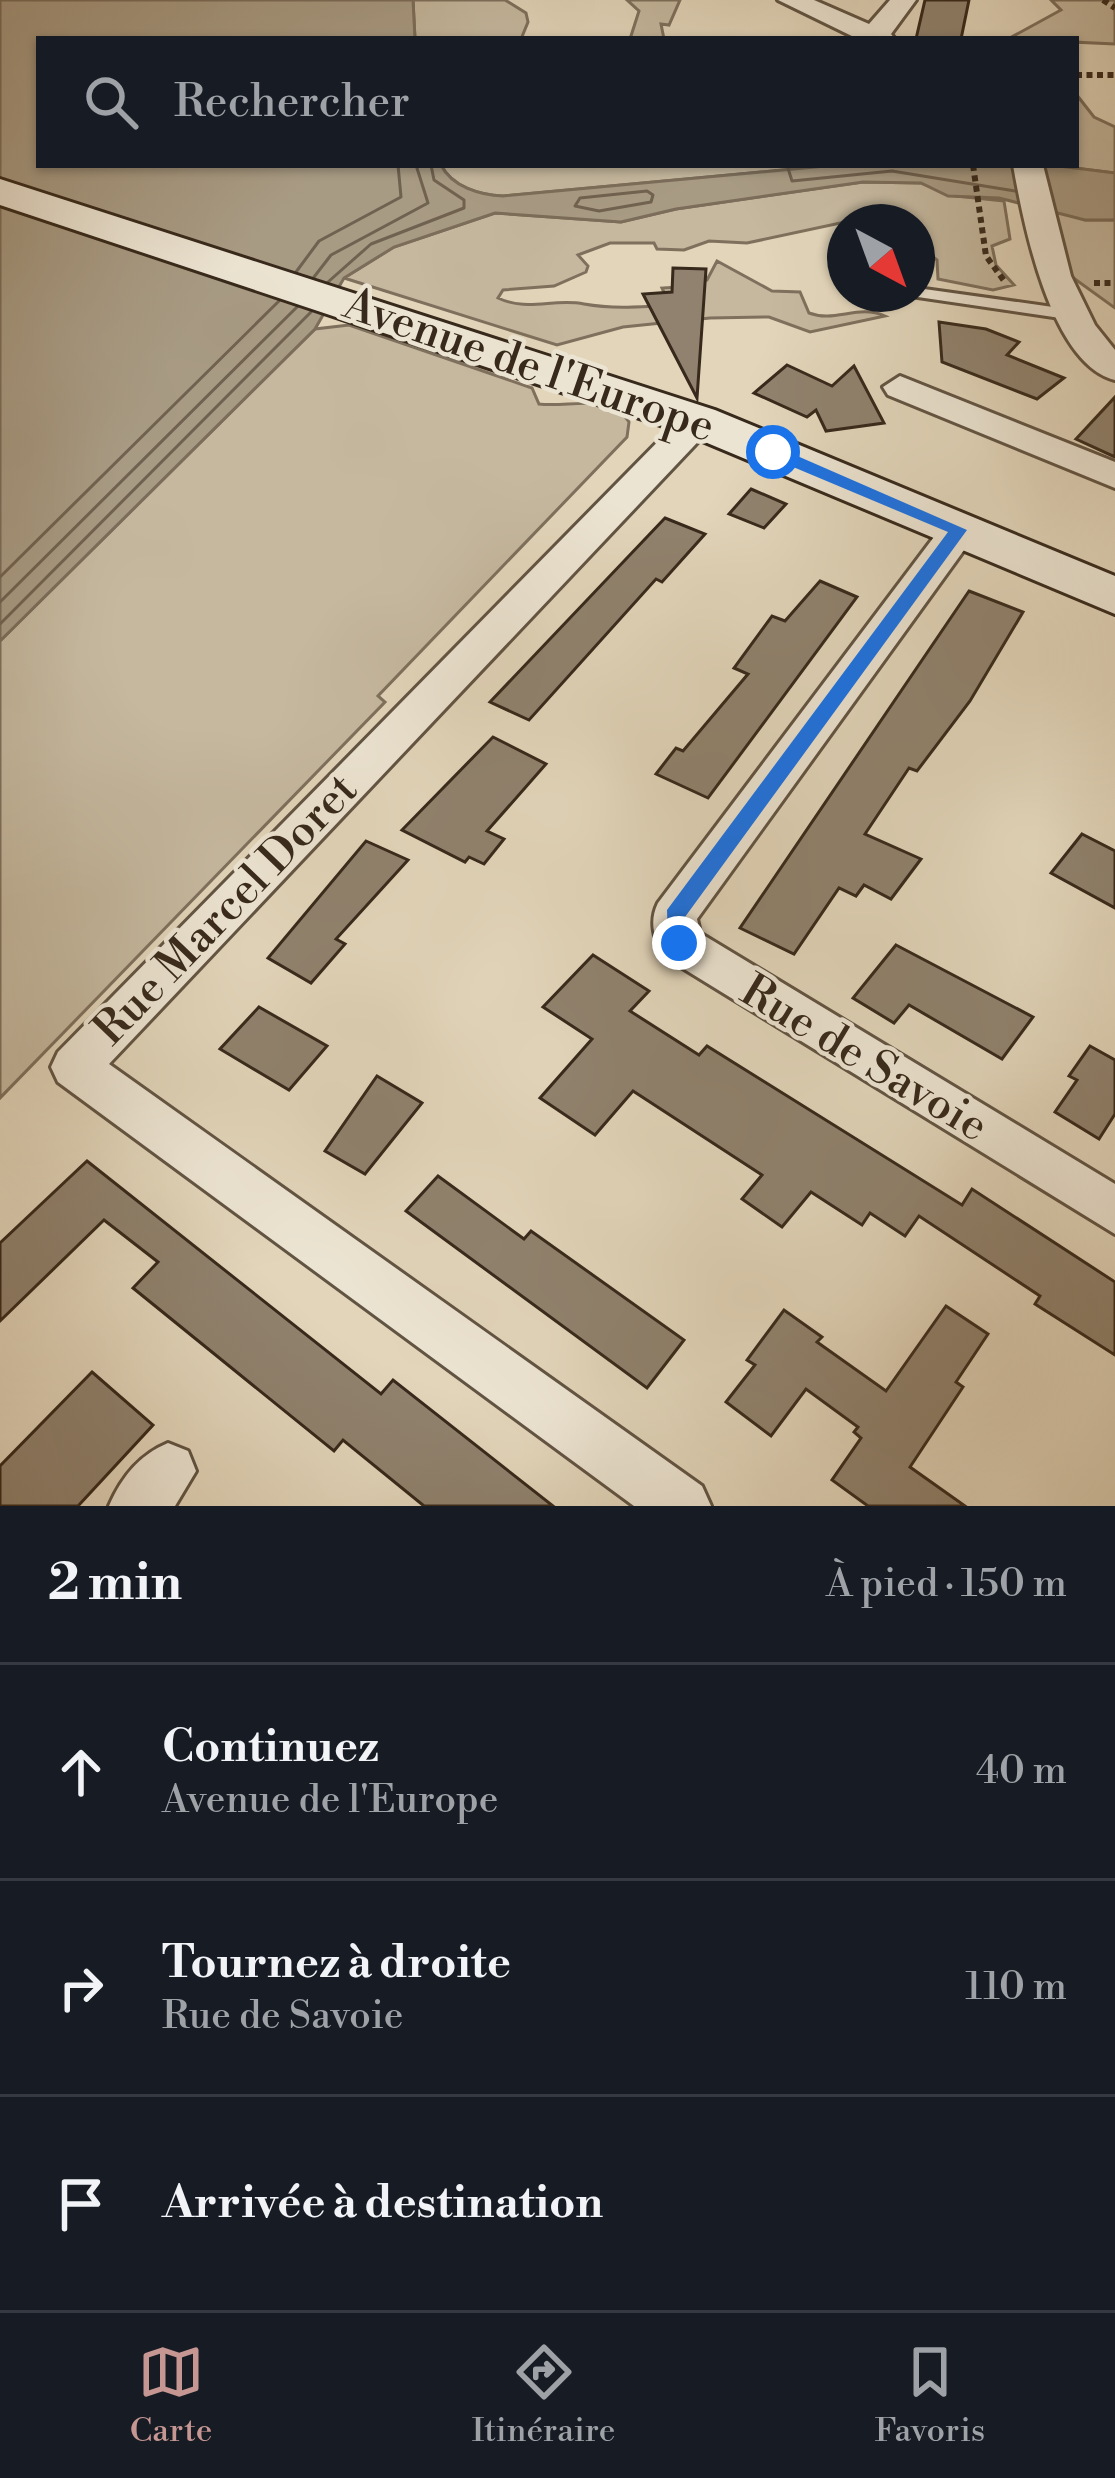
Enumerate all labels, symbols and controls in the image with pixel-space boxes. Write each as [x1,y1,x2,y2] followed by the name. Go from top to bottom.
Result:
[36,36,1079,168] search box
[78,69,144,135] icon: search
[174,74,410,131] text: Rechercher
[827,204,935,312] north arrow
[335,276,722,456] street label: Avenue de l'Europe
[746,425,800,479] route start
[82,762,370,1058] street label: Rue Marcel Doret
[652,916,706,970] route end
[730,963,998,1155] street label: Rue de Savoie
[48,1552,182,1616] text: 2 min
[826,1560,1067,1609] text: À pied · 150 m
[162,1719,379,1776] text: Continuez
[48,1739,114,1805] icon: ahead
[976,1747,1067,1796] text: 40 m
[162,1776,498,1825] text: Avenue de l'Europe
[162,1935,511,1992] text: Tournez à droite
[48,1955,114,2021] icon: right
[965,1963,1067,2012] text: 110 m
[162,1992,404,2041] text: Rue de Savoie
[48,2171,114,2237] icon: arrive
[162,2175,603,2232] text: Arrivée à destination
[130,2339,212,2452] tab: Carte
[472,2339,615,2452] tab: Itinéraire
[875,2339,985,2452] tab: Favoris

